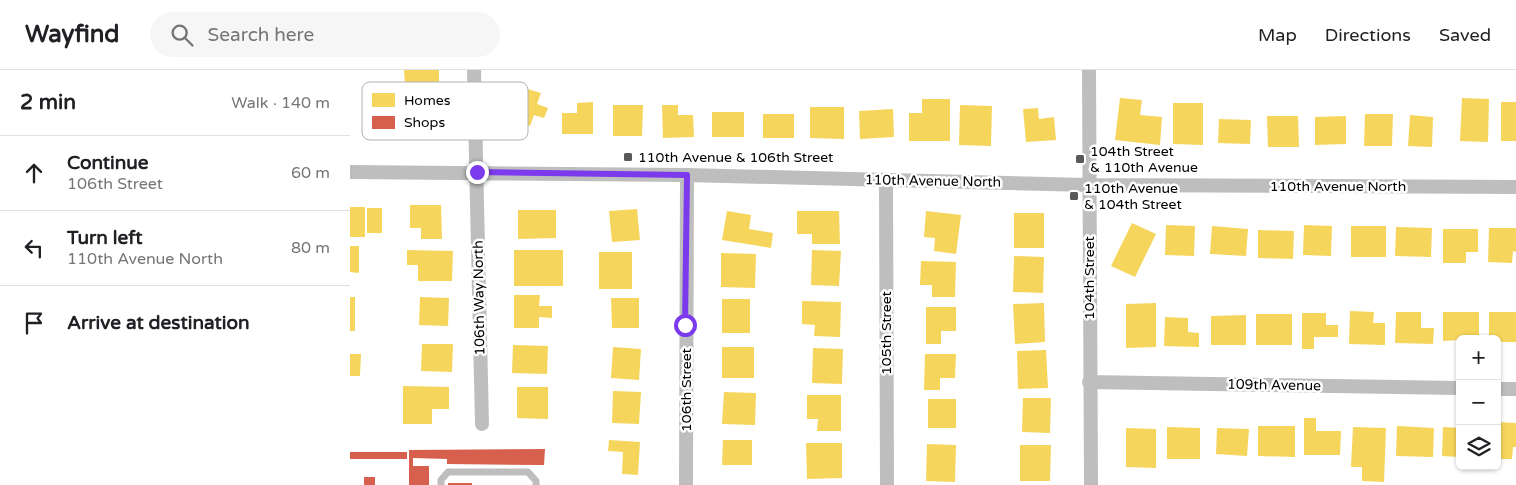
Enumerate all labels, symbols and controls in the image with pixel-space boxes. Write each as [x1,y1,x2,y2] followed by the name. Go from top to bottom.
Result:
[150,12,500,57] search box
[25,20,120,49] text: Wayfind
[168,21,196,49] icon: search
[208,24,314,46] text: Search here
[1258,24,1297,46] text: Map
[1325,24,1411,46] text: Directions
[1439,24,1491,46] text: Saved
[362,82,528,140] legend
[20,90,76,115] text: 2 min
[404,92,451,109] text: Homes
[231,93,330,113] text: Walk · 140 m
[404,114,445,131] text: Shops
[1090,143,1198,176] place label: 104th Street & 110th Avenue
[638,149,834,166] place label: 110th Avenue & 106th Street
[622,151,634,163] marker: 110th Avenue & 106th Street
[67,152,149,174] text: Continue
[1074,153,1086,165] marker: 104th Street & 110th Avenue
[20,159,48,187] icon: ahead
[466,161,489,184] route end
[291,163,330,183] text: 60 m
[865,171,1001,191] street label: 110th Avenue North
[67,174,163,194] text: 106th Street
[1270,178,1406,195] street label: 110th Avenue North
[1084,180,1182,213] place label: 110th Avenue & 104th Street
[1068,190,1080,202] marker: 110th Avenue & 104th Street
[67,227,143,249] text: Turn left
[20,234,48,262] icon: left
[1081,235,1098,320] street label: 104th Street
[291,238,330,258] text: 80 m
[469,240,489,356] street label: 106th Way North
[67,249,223,269] text: 110th Avenue North
[878,290,895,375] street label: 105th Street
[20,309,48,337] icon: arrive
[67,312,250,334] text: Arrive at destination
[674,314,697,337] route start
[1456,335,1501,470] map controls
[1456,335,1501,380] button: +
[678,347,695,432] street label: 106th Street
[1227,376,1321,394] street label: 109th Avenue
[1456,380,1501,425] button: −
[1456,425,1501,470] button: layers

